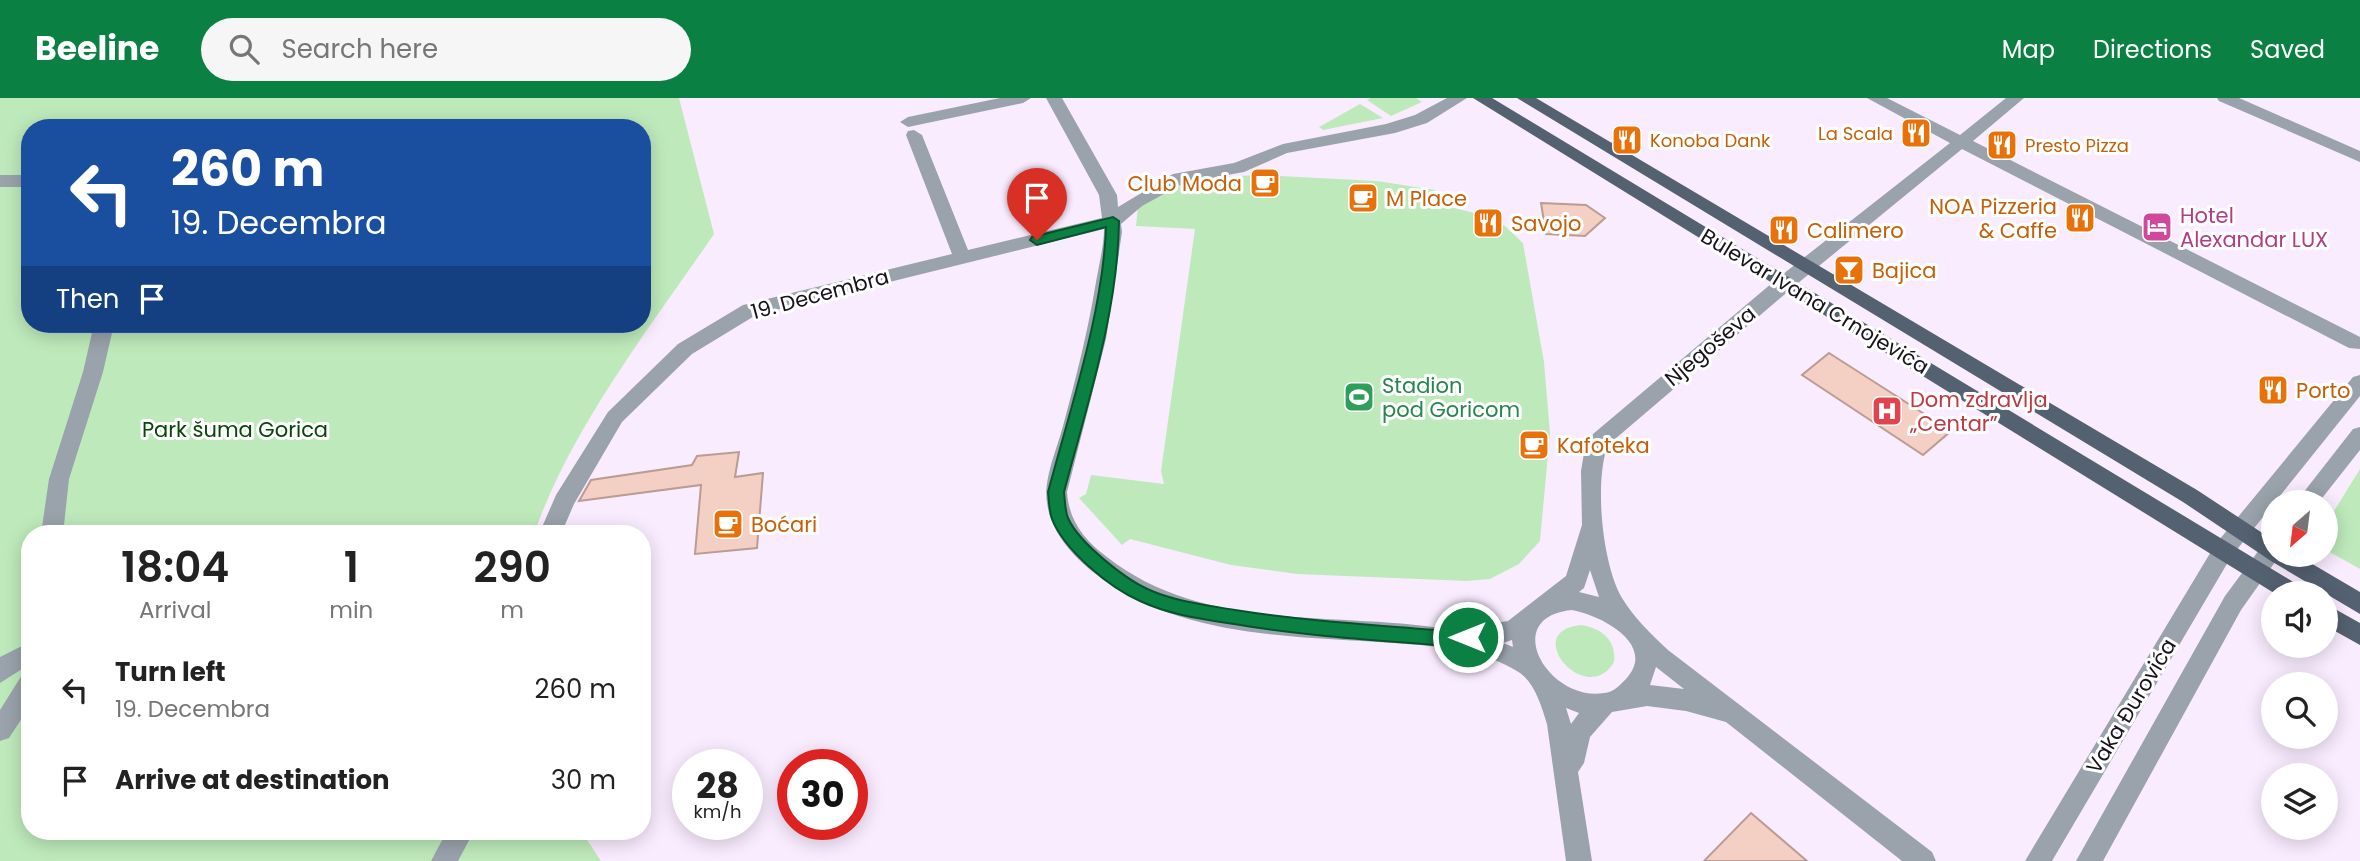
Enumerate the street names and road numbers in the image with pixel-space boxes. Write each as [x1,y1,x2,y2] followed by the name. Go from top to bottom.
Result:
[1696,221,1934,381] street label: Bulevar Ivana Crnojevića
[748,262,892,326] street label: 19. Decembra
[1658,299,1762,393] street label: Njegoševa
[2079,633,2183,779] street label: Vaka Đurovića

